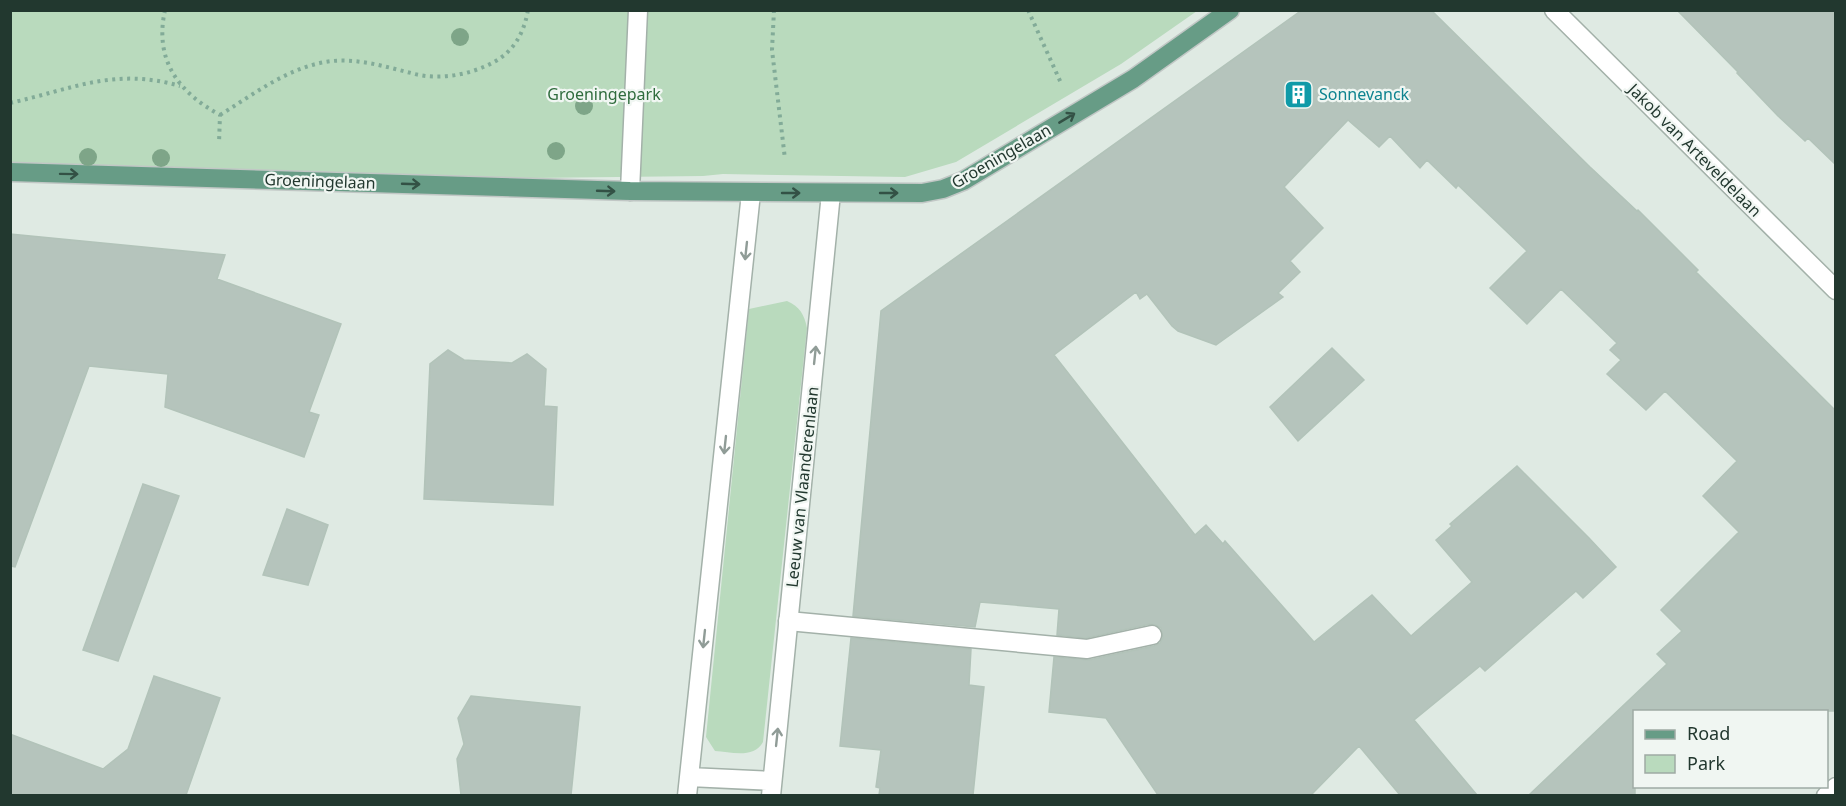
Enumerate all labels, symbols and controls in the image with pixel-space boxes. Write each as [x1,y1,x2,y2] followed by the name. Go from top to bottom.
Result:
[1622,77,1766,221] street label: Jakob van Arteveldelaan
[1282,78,1314,110] building icon: Sonnevanck
[547,83,661,105] park label: Groeningepark
[1319,83,1410,105] place label: Sonnevanck
[1058,112,1075,124] one-way arrow
[947,119,1055,193] street label: Groeningelaan
[58,168,78,179] one-way arrow
[264,168,376,194] street label: Groeningelaan
[400,179,420,190] one-way arrow
[595,185,615,196] one-way arrow
[781,187,801,199] one-way arrow
[879,187,899,199] one-way arrow
[740,240,751,260] one-way arrow
[810,346,821,366] one-way arrow
[781,385,823,589] street label: Leeuw van Vlaanderenlaan
[719,434,730,454] one-way arrow
[698,628,709,648] one-way arrow
[1633,710,1828,788] legend
[1687,721,1730,745] text: Road
[772,728,783,748] one-way arrow
[1687,751,1725,775] text: Park

